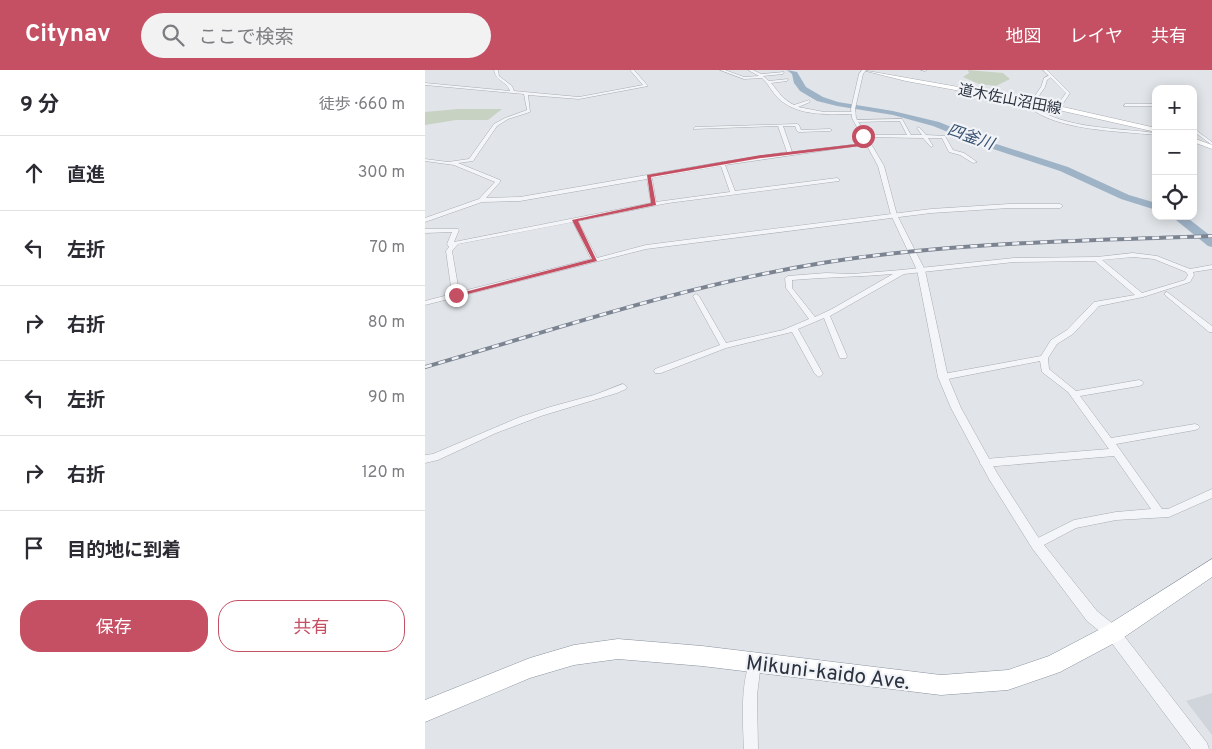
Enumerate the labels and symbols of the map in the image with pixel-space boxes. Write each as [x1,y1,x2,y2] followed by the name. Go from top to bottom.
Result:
[956,81,1063,120] street label: 道木佐山沼田線
[944,121,998,156] water label: 四釜川
[852,125,875,148] route start
[445,284,468,307] route end
[744,650,911,697] street label: Mikuni-kaido Ave.

